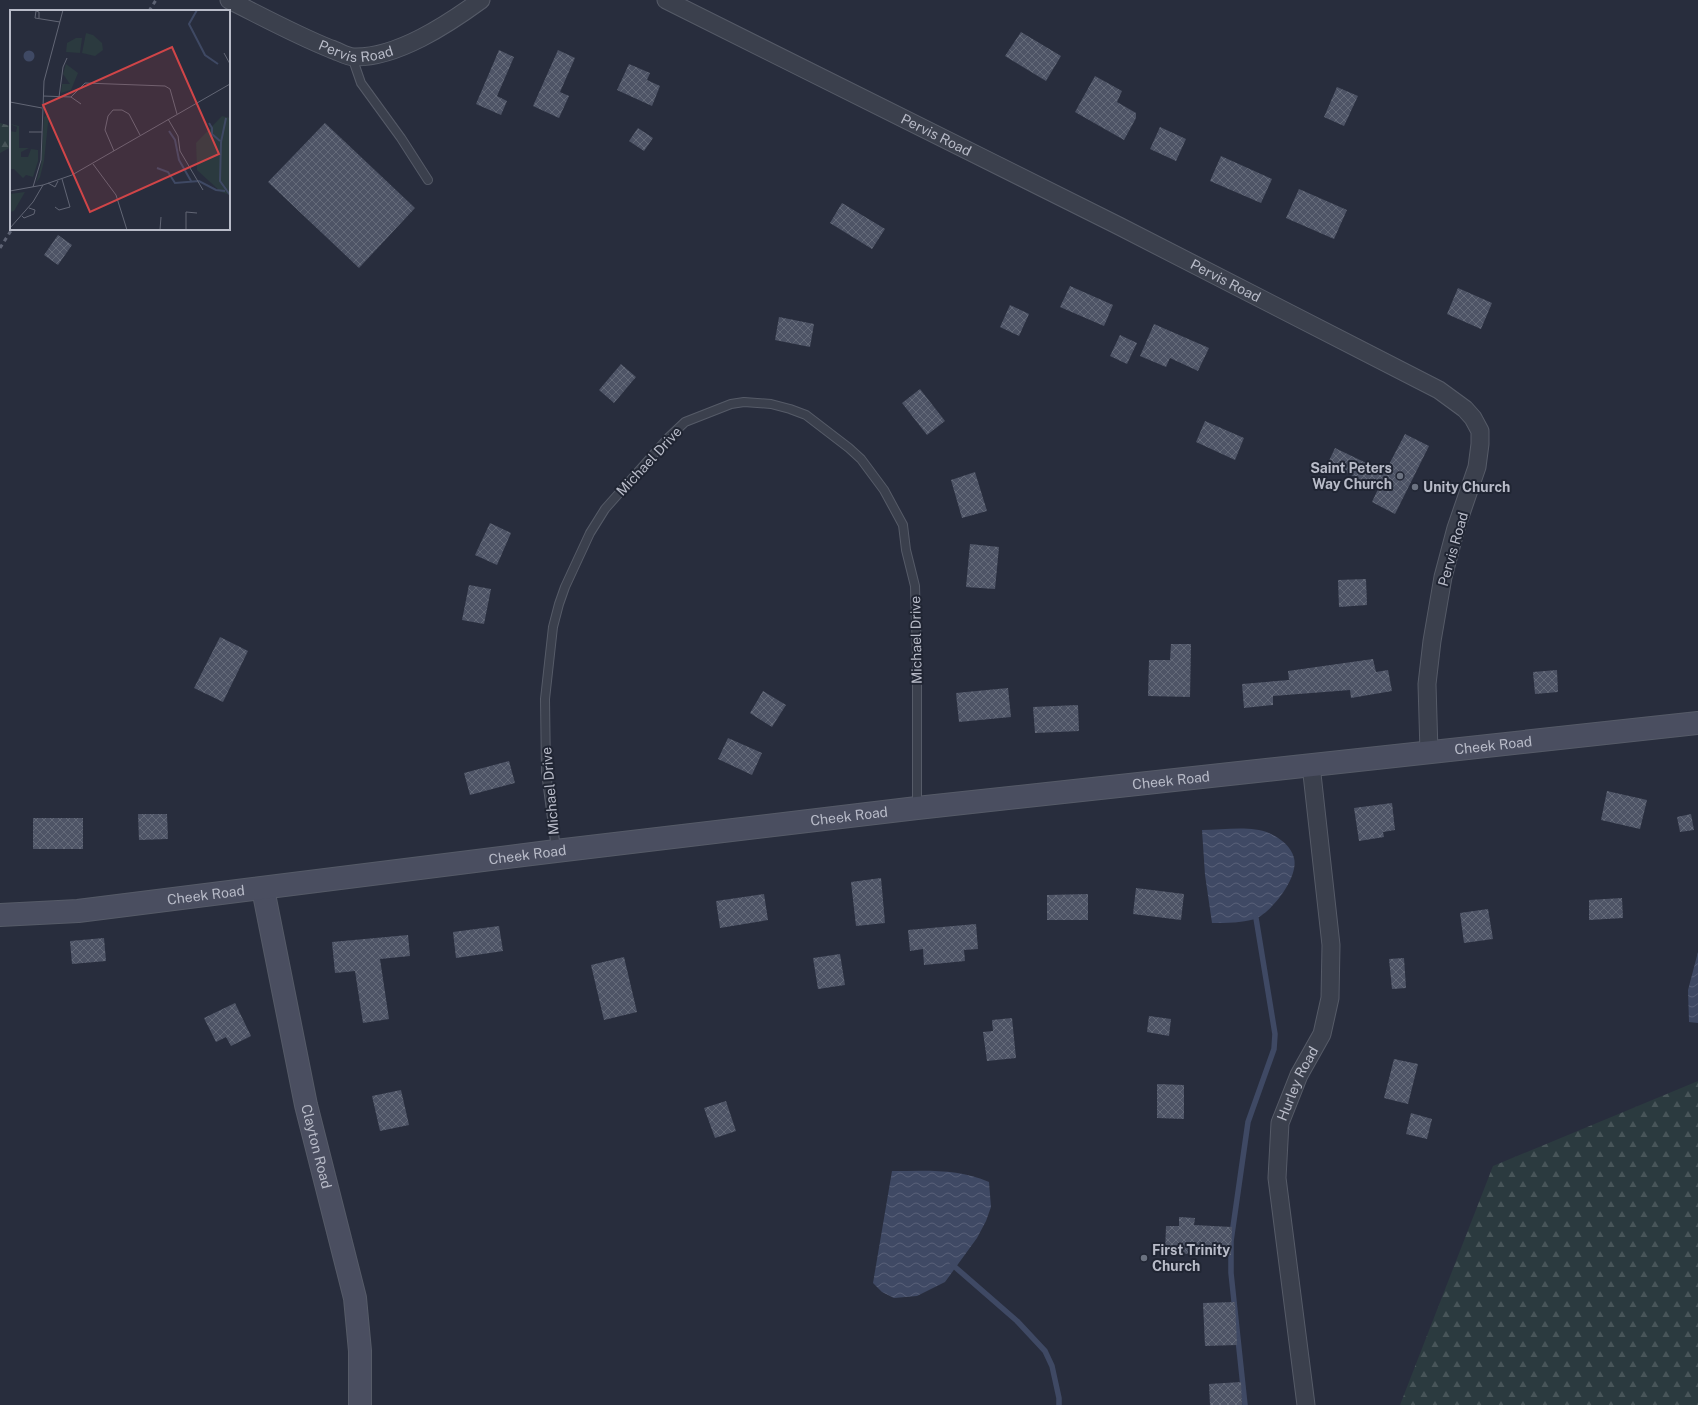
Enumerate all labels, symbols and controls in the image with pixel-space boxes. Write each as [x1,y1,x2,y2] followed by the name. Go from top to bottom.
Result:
[10,10,230,230] inset map
[316,37,395,65] street label: Pervis Road
[898,111,974,159] street label: Pervis Road
[1188,256,1263,305] street label: Pervis Road
[613,423,685,499] street label: Michael Drive
[1310,460,1392,492] place label: Saint Peters Way Church
[1395,471,1405,481] marker: Saint Peters Way Church
[1423,479,1510,495] place label: Unity Church
[1410,482,1420,492] marker: Unity Church
[1435,510,1471,588] street label: Pervis Road
[907,596,925,684] street label: Michael Drive
[1454,733,1533,757] street label: Cheek Road
[538,746,562,836] street label: Michael Drive
[1131,768,1211,793] street label: Cheek Road
[809,804,889,829] street label: Cheek Road
[488,842,567,867] street label: Cheek Road
[166,882,246,908] street label: Cheek Road
[1274,1044,1321,1123] street label: Hurley Road
[298,1102,335,1190] street label: Clayton Road
[1152,1242,1230,1274] place label: First Trinity Church
[1139,1253,1149,1263] marker: First Trinity Church

